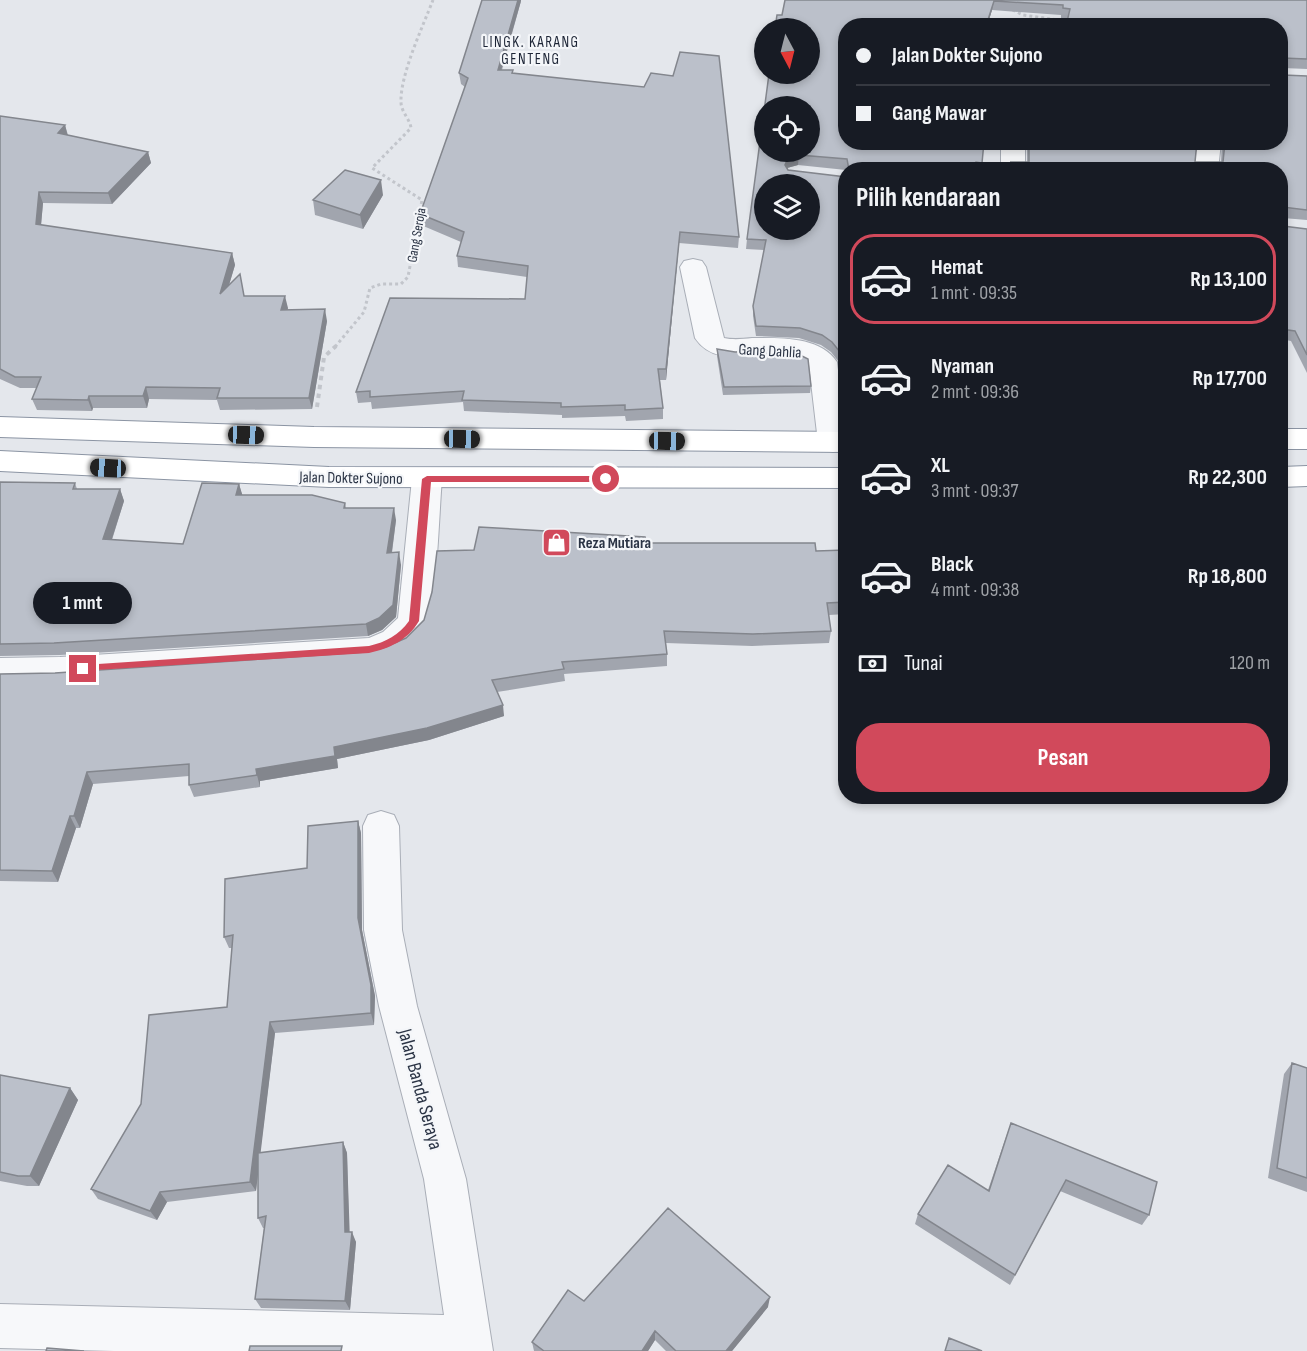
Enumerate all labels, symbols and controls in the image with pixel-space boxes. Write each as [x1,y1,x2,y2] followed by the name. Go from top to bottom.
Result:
[754,18,820,84] north arrow
[754,18,820,240] map controls
[482,33,580,69] district label: LINGK. KARANG GENTENG
[892,42,1043,69] text: Jalan Dokter Sujono
[754,96,820,162] button: locate
[892,100,987,127] text: Gang Mawar
[754,174,820,240] button: layers
[856,182,1001,214] text: Pilih kendaraan
[403,206,430,264] street label: Gang Seroja
[859,252,913,306] icon: car
[931,254,983,281] text: Hemat
[1190,266,1267,293] text: Rp 13,100
[931,281,1017,305] text: 1 mnt · 09:35
[738,340,802,363] street label: Gang Dahlia
[859,351,913,405] icon: car
[931,353,994,380] text: Nyaman
[1192,365,1267,392] text: Rp 17,700
[931,380,1019,404] text: 2 mnt · 09:36
[228,425,264,445] car
[444,430,480,448] car
[649,432,685,450] car
[859,450,913,504] icon: car
[931,452,950,479] text: XL
[90,458,126,478] car
[1188,464,1267,491] text: Rp 22,300
[592,465,619,492] route start
[298,468,403,489] street label: Jalan Dokter Sujono
[931,479,1018,503] text: 3 mnt · 09:37
[541,526,573,558] shop icon: Reza Mutiara
[578,534,651,553] place label: Reza Mutiara
[859,549,913,603] icon: car
[931,551,973,578] text: Black
[1188,563,1267,590] text: Rp 18,800
[931,578,1019,602] text: 4 mnt · 09:38
[34,582,132,624] callout: 1 mnt
[63,591,102,615] text: 1 mnt
[856,647,889,680] icon: cash
[904,650,943,677] text: Tunai
[1230,651,1270,675] text: 120 m
[69,655,96,682] route end
[856,723,1270,792] button: Pesan
[392,1025,448,1152] street label: Jalan Banda Seraya

